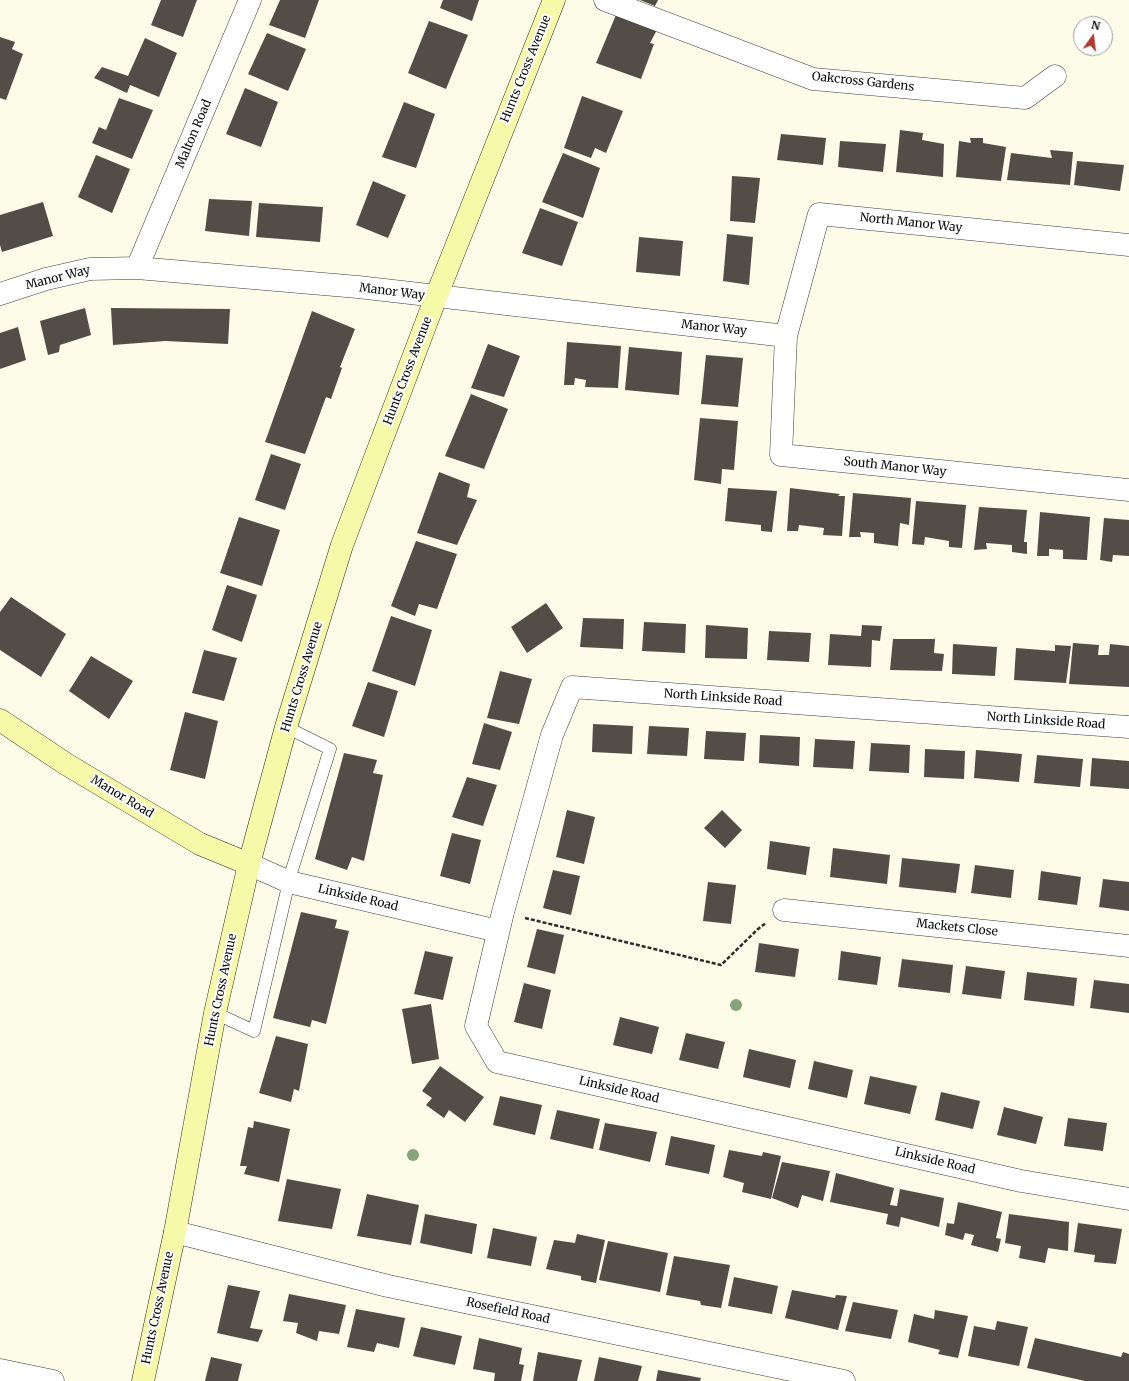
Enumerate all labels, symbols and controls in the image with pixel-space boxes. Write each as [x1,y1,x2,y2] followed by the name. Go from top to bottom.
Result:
[498,13,554,125] street label: Hunts Cross Avenue
[1073,16,1113,56] north arrow
[1090,17,1102,33] text: N
[811,69,915,95] street label: Oakcross Gardens
[173,97,215,171] street label: Malton Road
[859,210,963,236] street label: North Manor Way
[24,263,92,293] street label: Manor Way
[358,281,426,303] street label: Manor Way
[381,315,435,427] street label: Hunts Cross Avenue
[680,317,748,339] street label: Manor Way
[843,454,947,480] street label: South Manor Way
[278,620,326,734] street label: Hunts Cross Avenue
[663,687,783,709] street label: North Linkside Road
[986,710,1106,732] street label: North Linkside Road
[88,773,156,821] street label: Manor Road
[316,882,400,914] street label: Linkside Road
[915,917,999,939] street label: Mackets Close
[202,932,240,1048] street label: Hunts Cross Avenue
[577,1074,661,1106] street label: Linkside Road
[893,1145,977,1177] street label: Linkside Road
[139,1250,177,1366] street label: Hunts Cross Avenue
[465,1295,551,1327] street label: Rosefield Road

